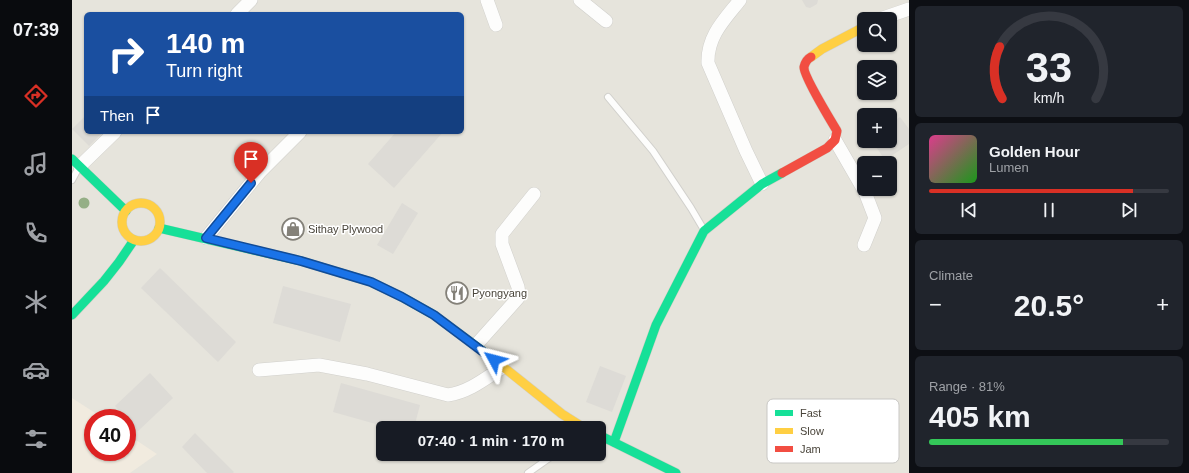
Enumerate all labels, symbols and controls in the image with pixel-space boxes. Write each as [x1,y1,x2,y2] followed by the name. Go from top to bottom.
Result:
[857,12,897,196] map controls
[857,12,897,52] button: search
[13,20,59,40] text: 07:39
[100,28,152,80] icon: right
[166,28,245,59] text: 140 m
[1026,44,1072,91] text: 33
[857,60,897,100] button: layers
[166,61,242,81] text: Turn right
[22,82,50,110] icon: directions
[1034,90,1065,106] text: km/h
[142,104,164,126] icon: arrive
[100,107,134,124] text: Then
[857,108,897,148] button: +
[234,142,268,183] pin
[989,143,1080,160] text: Golden Hour
[240,148,262,170] icon: arrive
[22,150,50,178] icon: music
[857,156,897,196] button: −
[989,160,1029,175] text: Lumen
[958,199,980,221] icon: previous
[1038,199,1060,221] icon: pause
[1118,199,1140,221] icon: next
[280,216,306,242] shop icon: Sithay Plywood
[22,219,50,247] icon: phone
[308,223,383,235] place label: Sithay Plywood
[929,268,973,283] text: Climate
[444,280,470,306] restaurant icon: Pyongyang
[472,287,527,299] place label: Pyongyang
[22,288,50,316] icon: climate
[1014,289,1084,322] text: 20.5°
[929,292,942,317] text: −
[1156,292,1169,317] text: +
[473,339,515,381] position arrow
[22,356,50,384] icon: car
[929,379,1005,394] text: Range · 81%
[767,399,899,463] legend
[929,400,1031,433] text: 405 km
[800,407,821,419] text: Fast
[84,409,136,461] speed limit sign: 40
[22,425,50,453] icon: filters
[800,425,824,437] text: Slow
[418,432,564,449] text: 07:40 · 1 min · 170 m
[800,443,821,455] text: Jam

